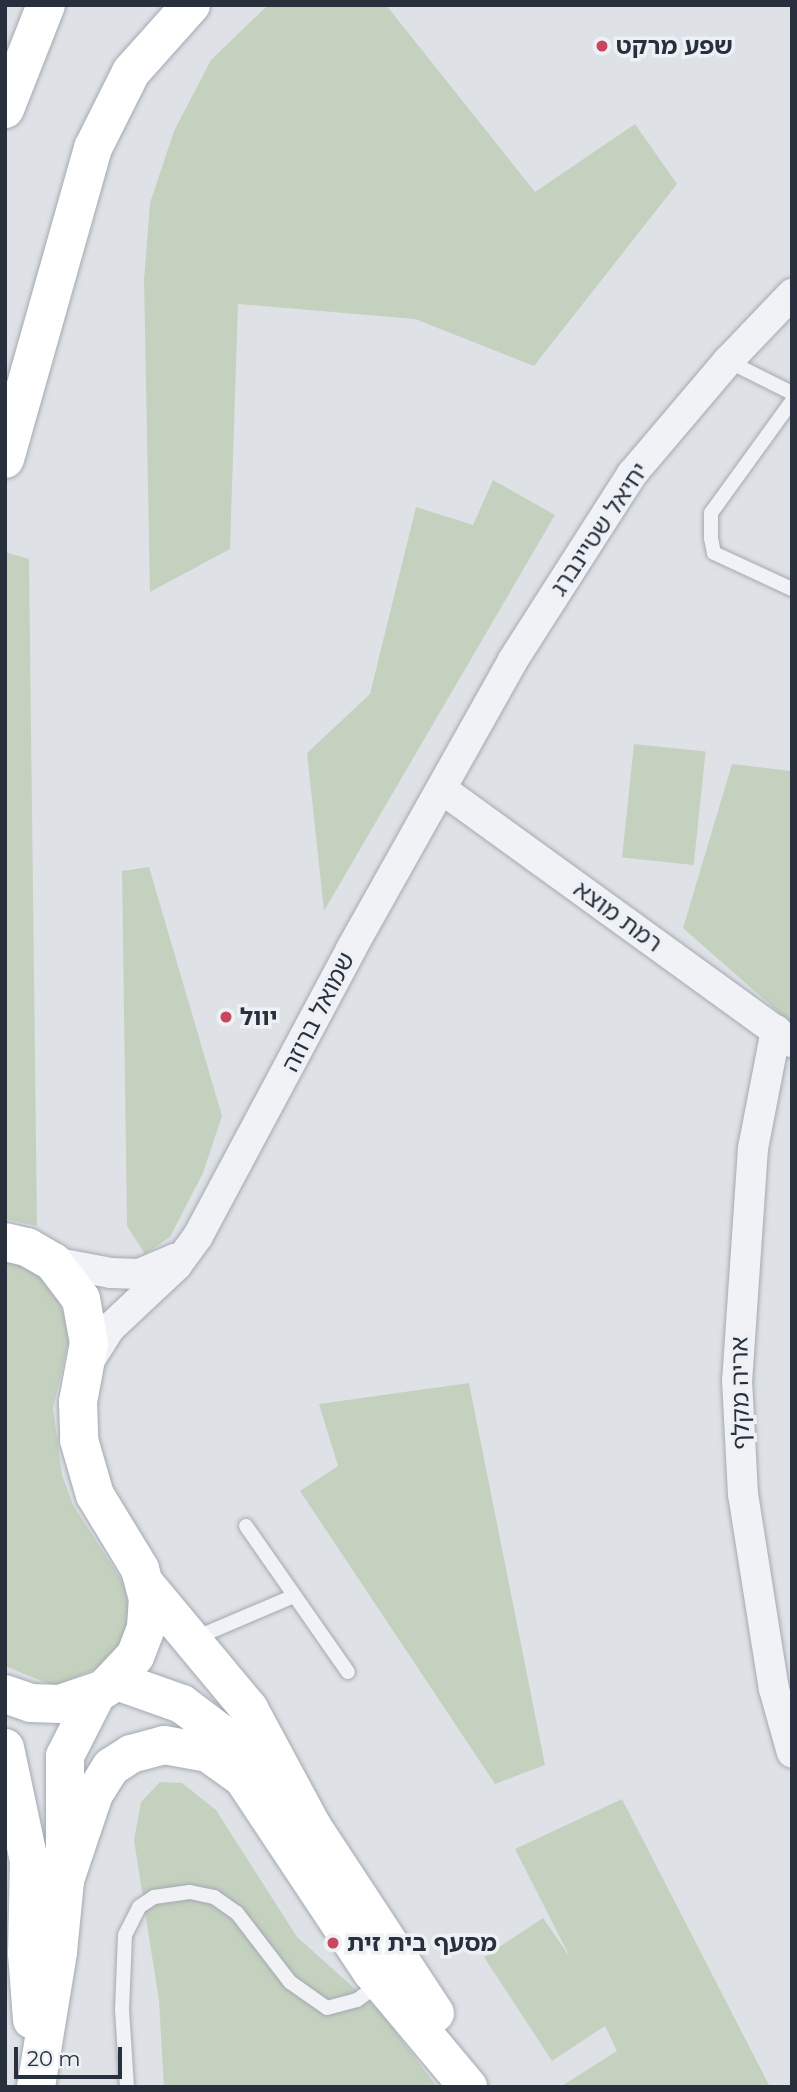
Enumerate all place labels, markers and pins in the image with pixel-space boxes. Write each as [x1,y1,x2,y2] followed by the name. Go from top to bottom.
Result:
[616,32,733,60] place label: שפע מרקט
[594,38,610,54] marker: שפע מרקט
[240,1003,278,1031] place label: יוול
[218,1009,234,1025] marker: יוול
[347,1929,497,1957] place label: מסעף בית זית
[325,1935,341,1951] marker: מסעף בית זית

